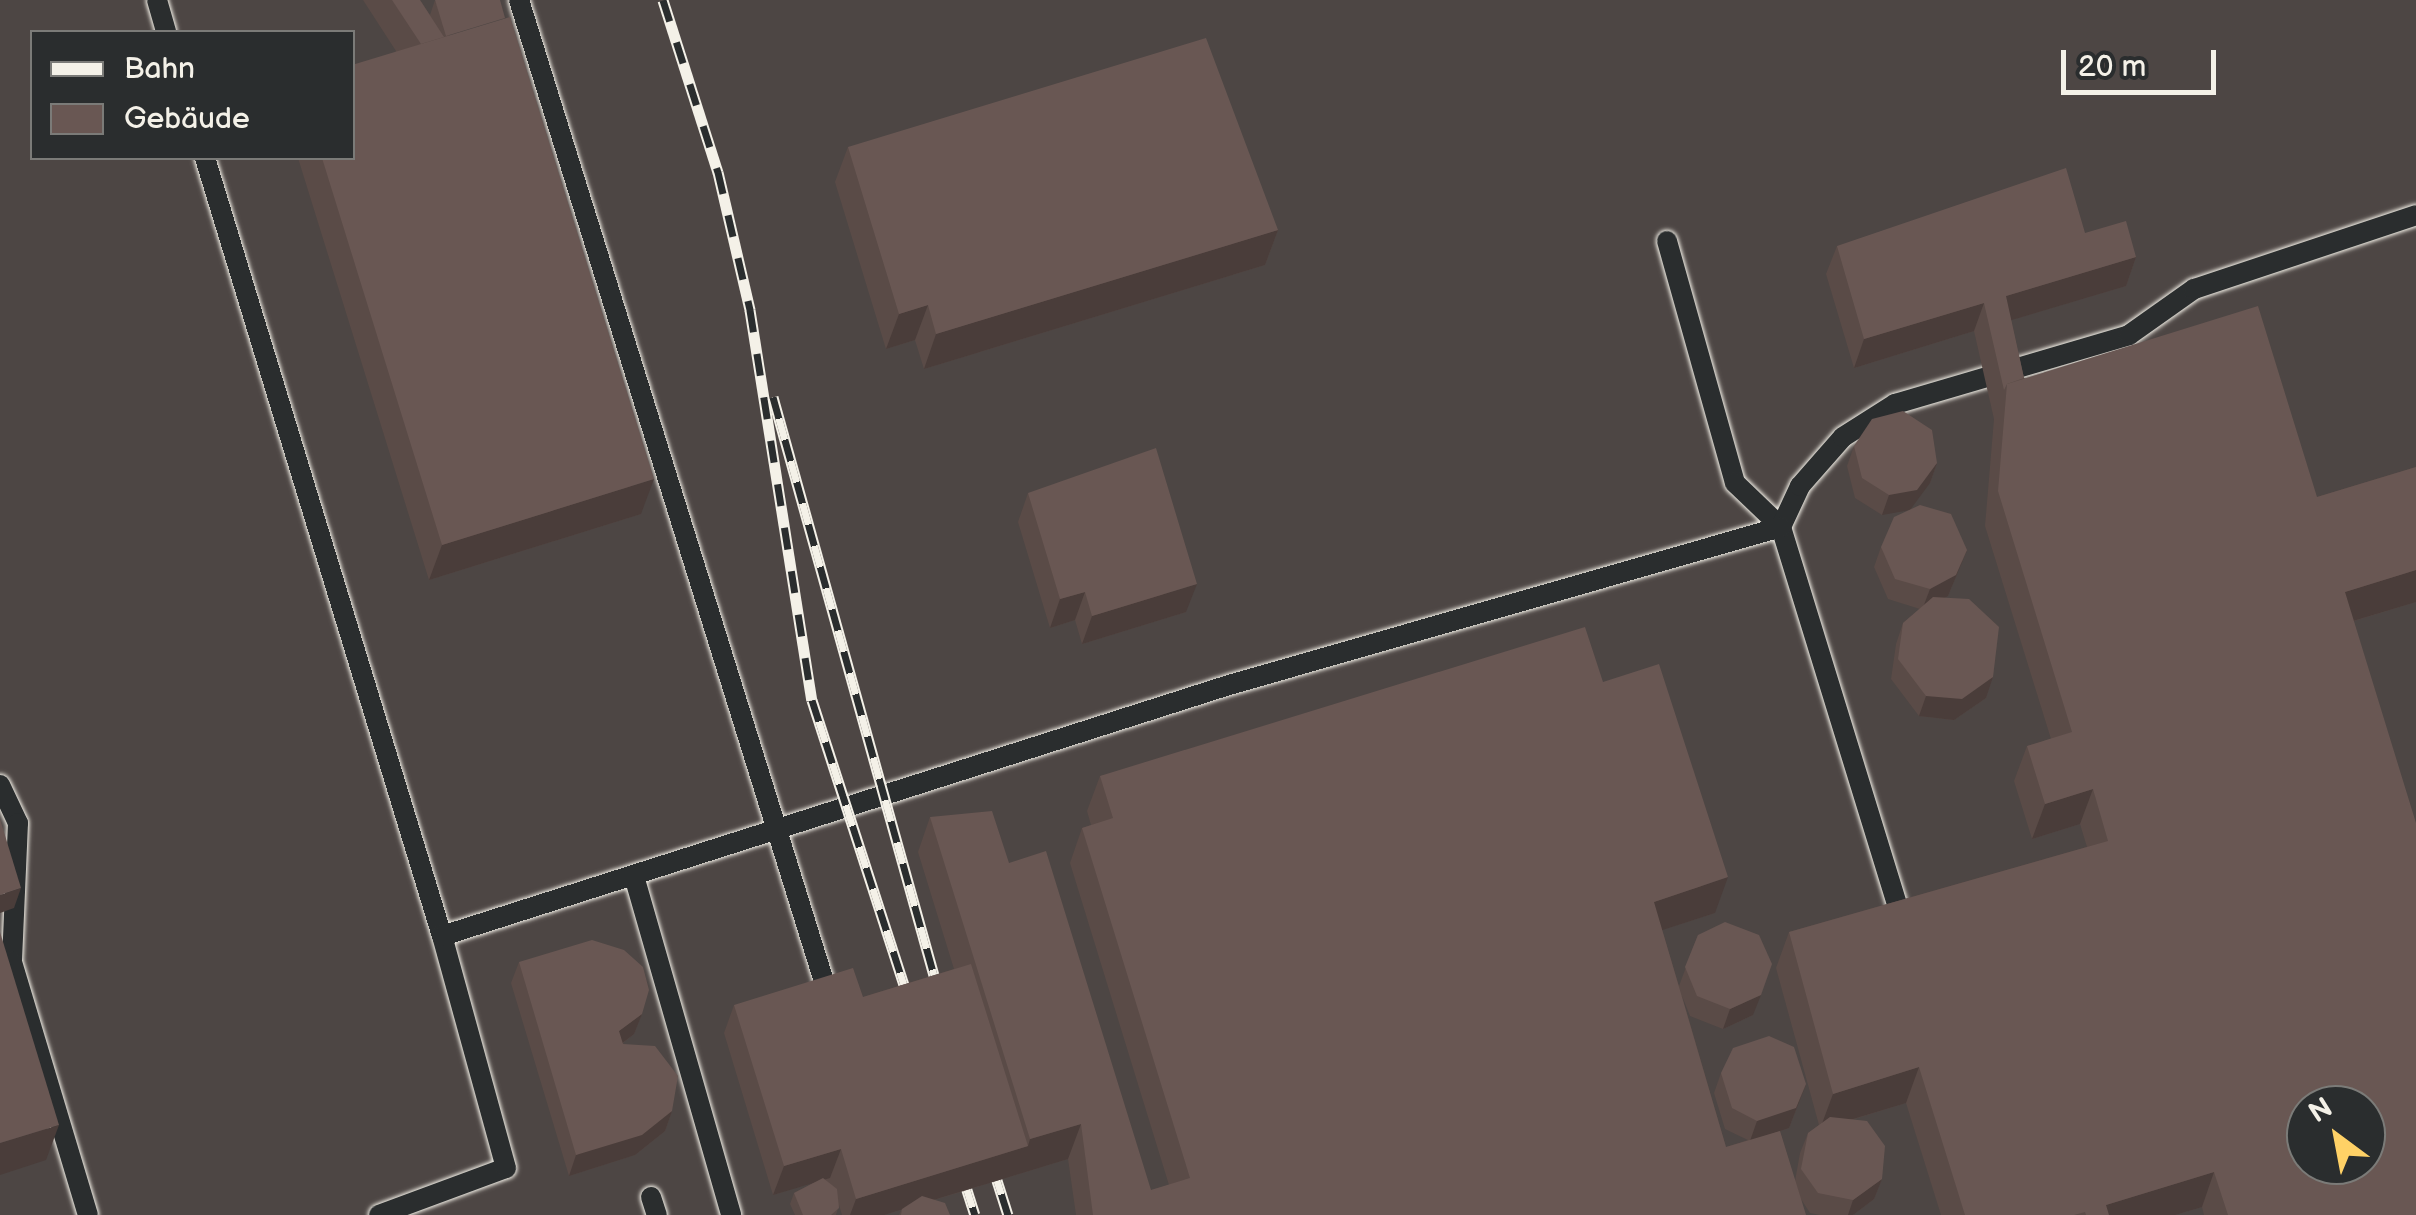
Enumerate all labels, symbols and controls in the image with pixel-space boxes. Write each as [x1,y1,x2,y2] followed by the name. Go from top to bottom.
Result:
[30,30,355,160] legend
[2066,30,2221,92] scale bar
[2078,49,2146,85] text: 20 m
[124,51,195,87] text: Bahn
[124,101,250,137] text: Gebäude
[2286,1085,2386,1185] north arrow
[2303,1091,2339,1130] text: N

